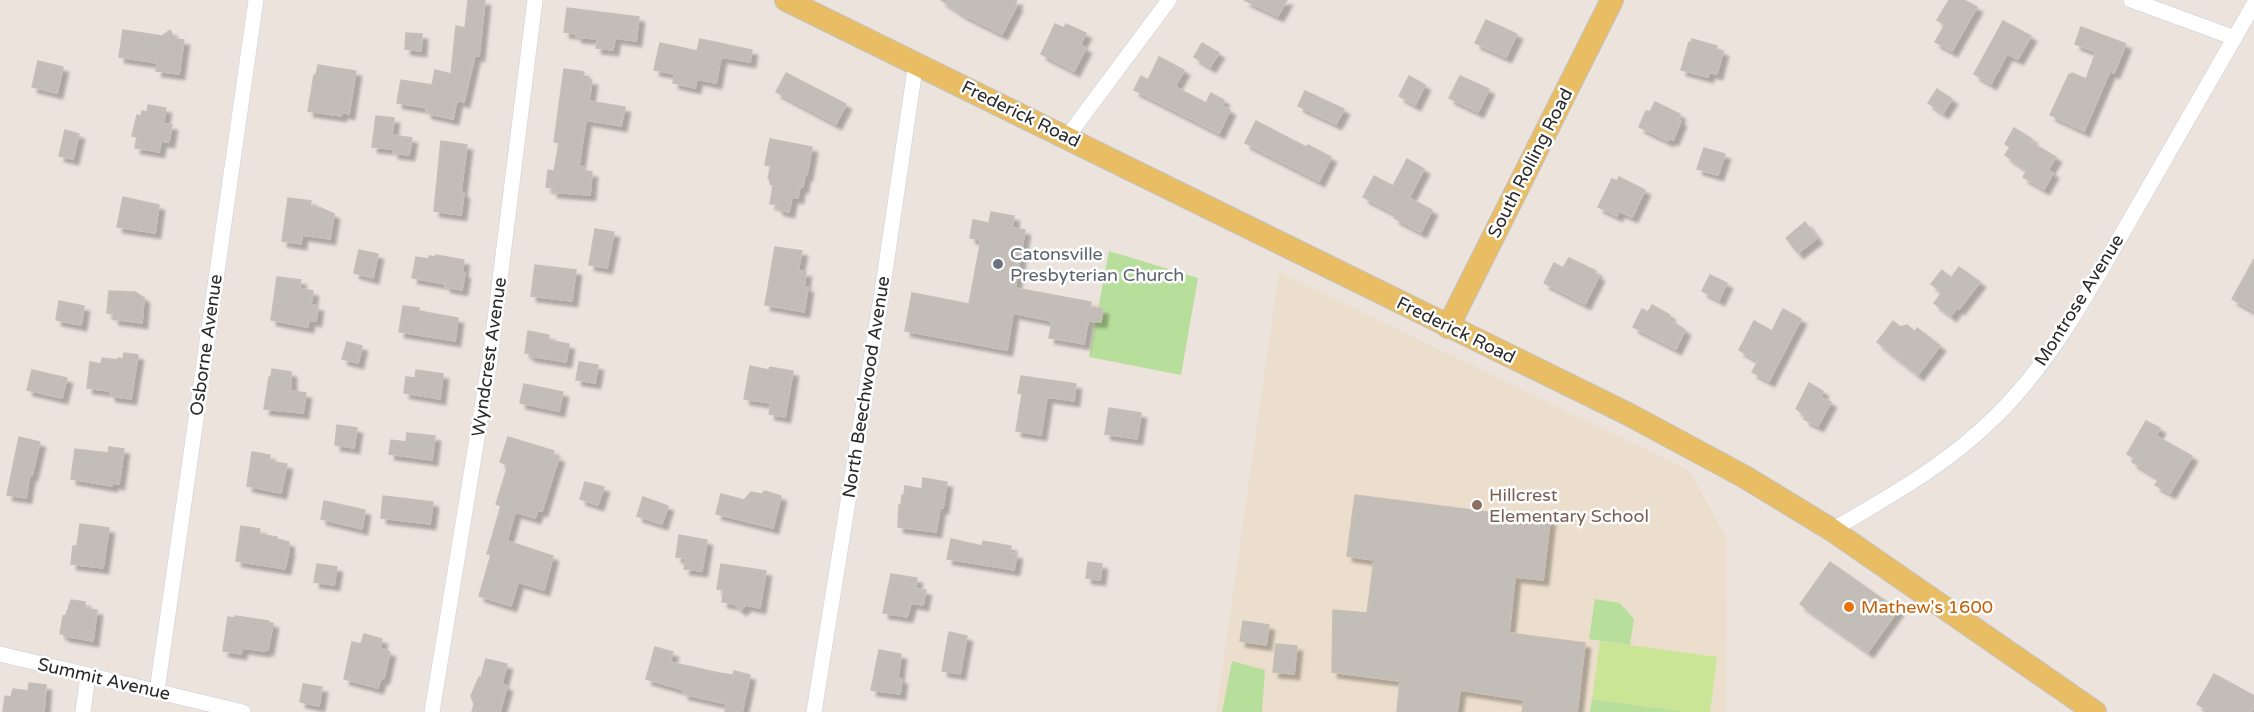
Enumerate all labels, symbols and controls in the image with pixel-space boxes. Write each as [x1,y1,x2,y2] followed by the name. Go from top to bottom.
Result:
[958,76,1084,152] street label: Frederick Road
[1483,85,1577,241] street label: South Rolling Road
[2030,230,2128,370] street label: Montrose Avenue
[1010,243,1184,286] place label: Catonsville Presbyterian Church
[991,257,1005,271] marker: Catonsville Presbyterian Church
[185,273,227,417] street label: Osborne Avenue
[838,275,894,499] street label: North Beechwood Avenue
[467,276,511,438] street label: Wyndcrest Avenue
[1393,292,1519,368] street label: Frederick Road
[1489,484,1649,527] place label: Hillcrest Elementary School
[1470,498,1484,512] marker: Hillcrest Elementary School
[1861,596,1993,618] place label: Mathew's 1600
[1842,600,1856,614] marker: Mathew's 1600
[36,653,172,705] street label: Summit Avenue

